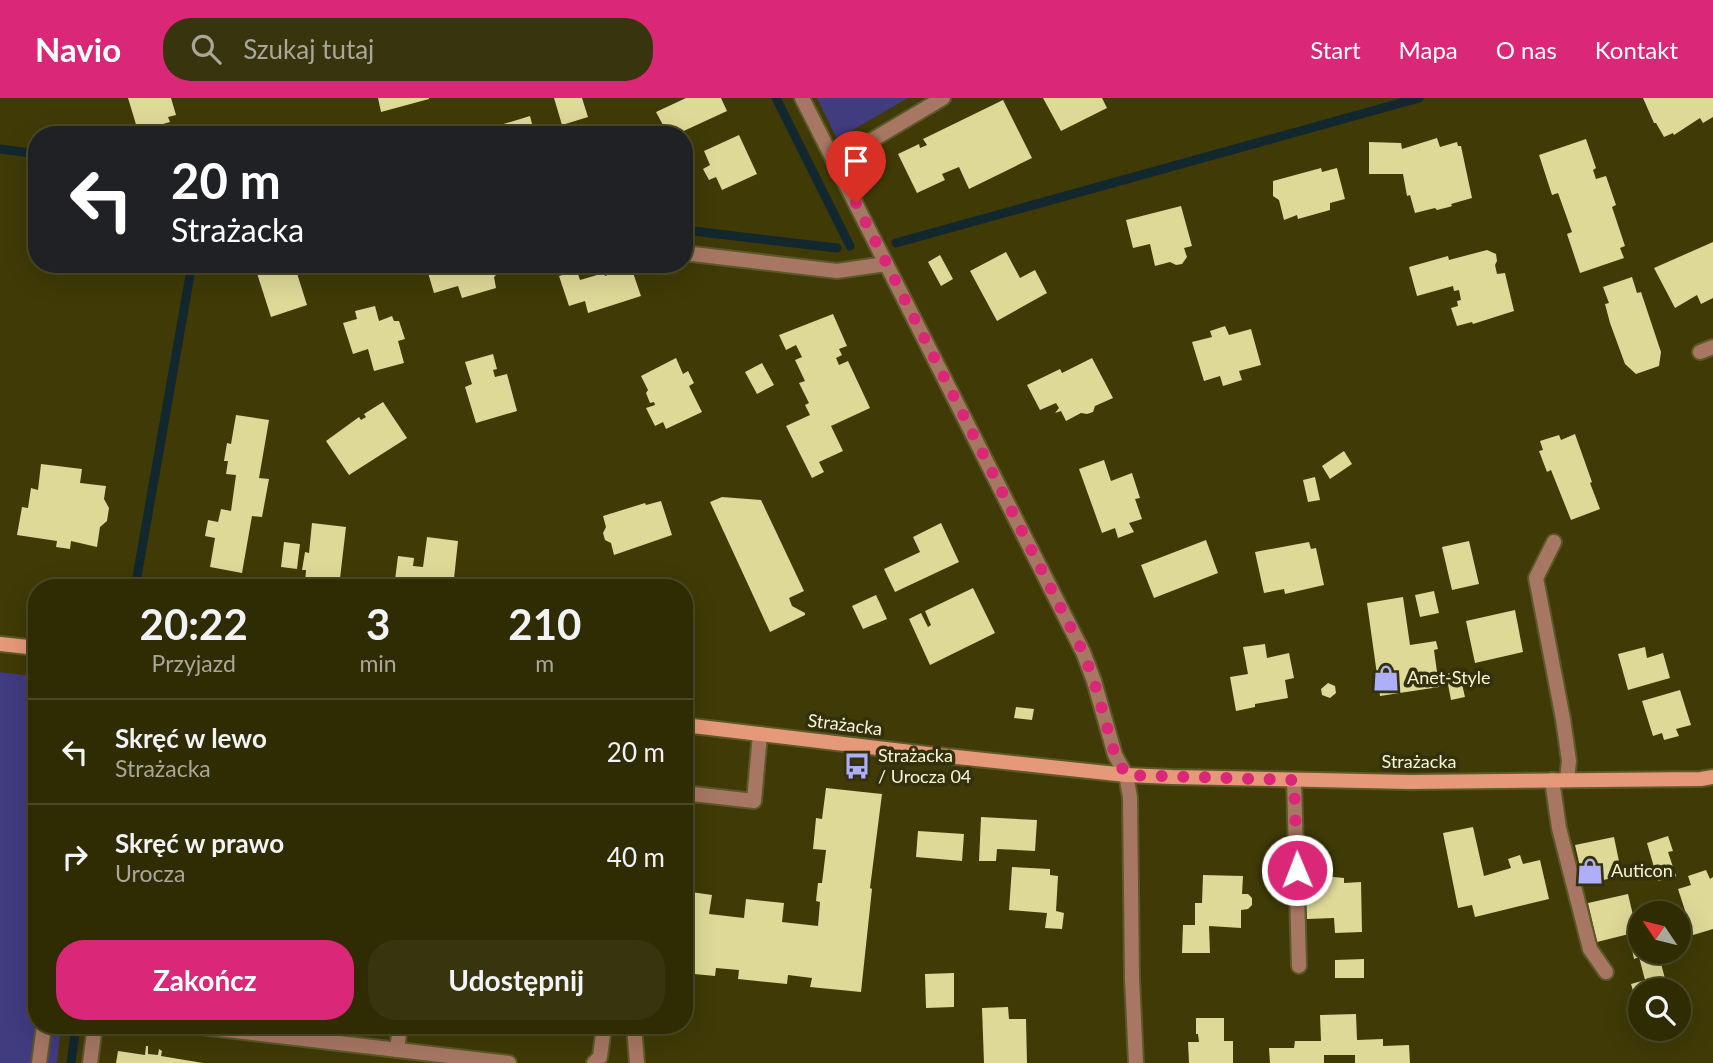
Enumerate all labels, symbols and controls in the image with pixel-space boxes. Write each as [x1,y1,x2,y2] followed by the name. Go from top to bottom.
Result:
[163,18,653,81] search box
[35,29,121,69] text: Navio
[187,30,225,68] icon: search
[243,33,374,65] text: Szukaj tutaj
[1310,35,1361,64] text: Start
[1399,35,1458,64] text: Mapa
[1496,35,1557,64] text: O nas
[1595,35,1678,64] text: Kontakt
[826,131,886,203] pin
[837,142,875,180] icon: arrive
[171,151,281,209] text: 20 m
[56,154,147,245] icon: left
[171,210,304,249] text: Strażacka
[140,599,248,649] text: 20:22
[366,599,390,649] text: 3
[508,599,581,649] text: 210
[152,649,236,677] text: Przyjazd
[359,649,397,677] text: min
[535,649,554,677] text: m
[1371,663,1401,693] shop icon: Anet-Style
[1407,666,1491,688] place label: Anet-Style
[807,709,884,739] street label: Strażacka
[115,722,267,754] text: Skręć w lewo
[56,733,94,771] icon: left
[607,736,665,768] text: 20 m
[878,744,971,787] place label: Strażacka / Urocza 04
[1382,750,1456,772] street label: Strażacka
[842,751,872,781] bus stop icon: Strażacka / Urocza 04
[115,754,211,782] text: Strażacka
[115,827,284,859] text: Skręć w prawo
[1260,833,1334,907] position arrow
[56,838,94,876] icon: right
[607,841,665,873] text: 40 m
[1575,856,1605,886] shop icon: Auticon
[115,859,185,887] text: Urocza
[1611,859,1673,881] place label: Auticon
[1628,901,1690,964] north arrow
[1628,901,1691,1041] map controls
[56,940,354,1020] button: Zakończ
[368,940,665,1020] button: Udostępnij
[1628,978,1691,1041] button: search

